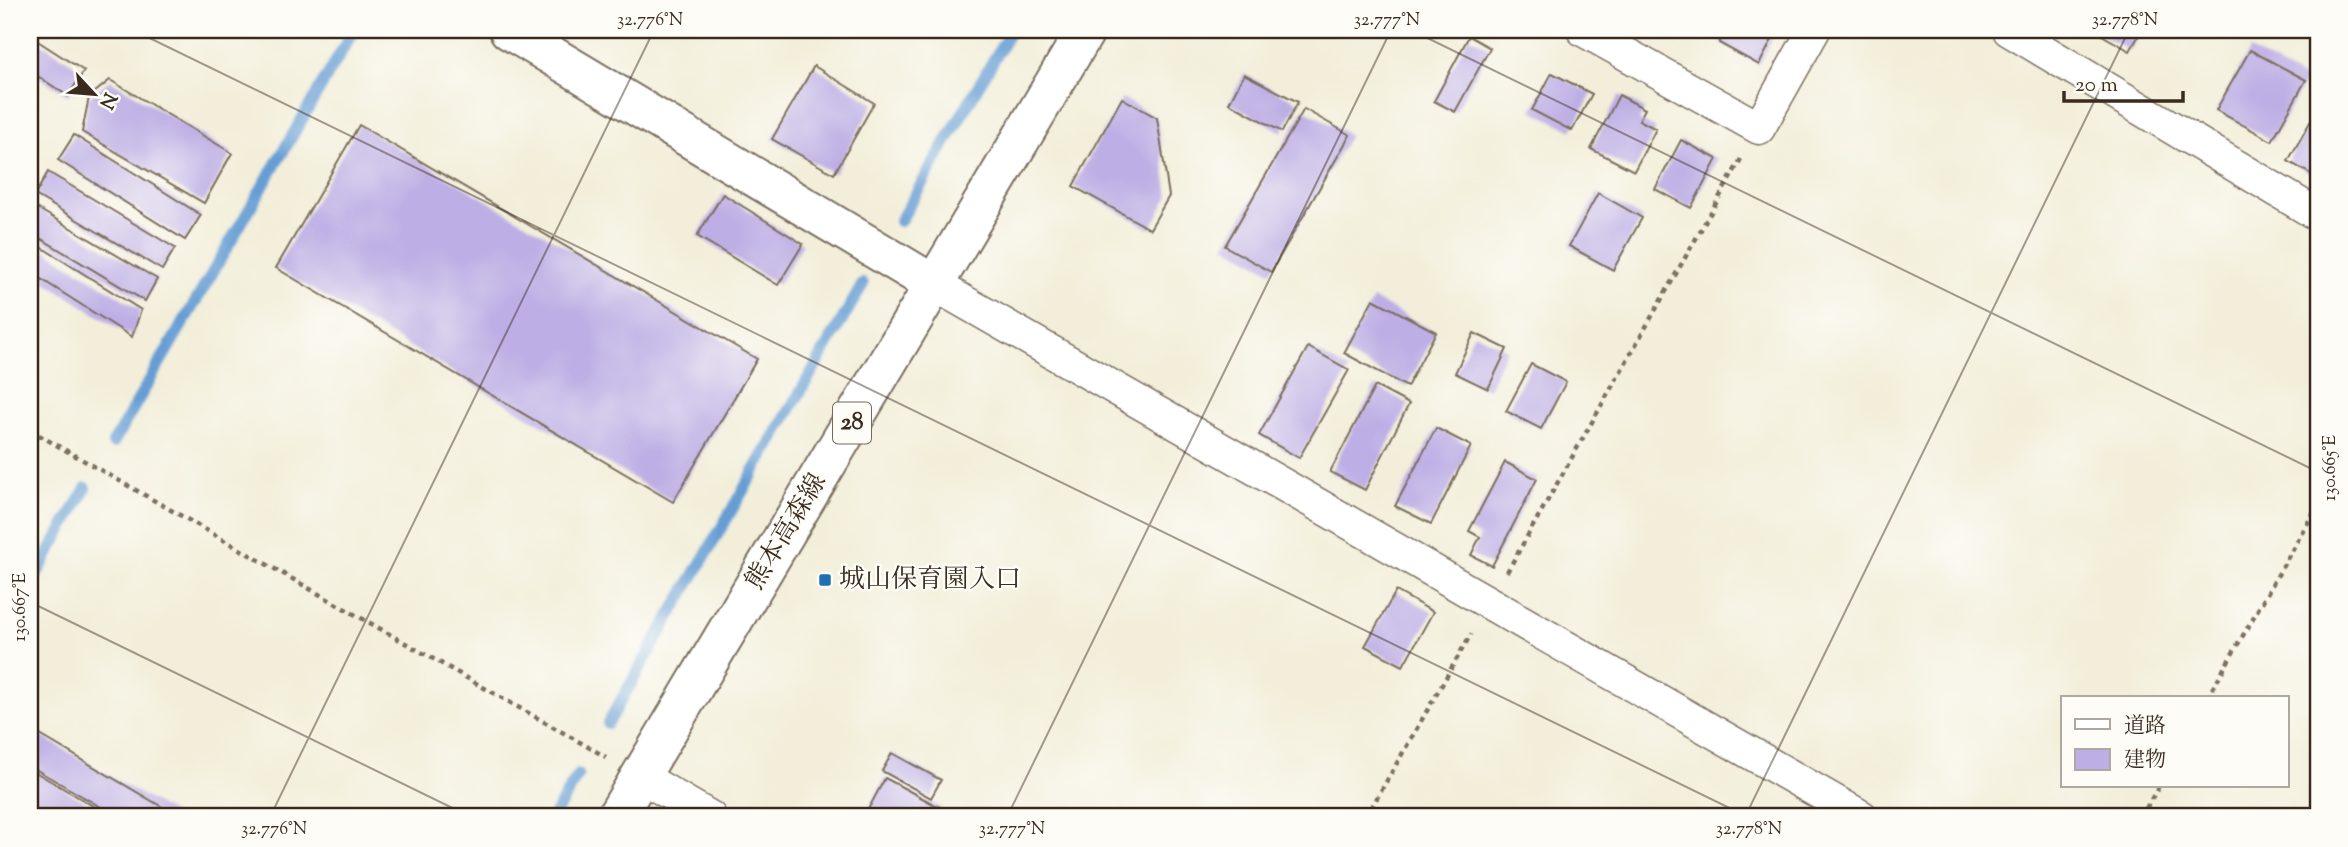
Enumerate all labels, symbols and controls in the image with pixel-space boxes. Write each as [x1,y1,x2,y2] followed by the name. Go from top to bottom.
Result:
[617,8,683,34] text: 32.776°N
[1354,8,1420,34] text: 32.777°N
[2092,8,2158,34] text: 32.778°N
[60,60,130,130] north arrow
[2064,60,2184,104] scale bar
[2075,71,2118,101] text: 20 m
[92,88,122,113] text: N
[833,402,871,444] road number: 28
[2318,435,2344,501] text: 130.665°E
[738,467,836,597] street label: 熊本高森線
[839,562,1021,599] place label: 城山保育園入口
[8,572,34,641] text: 130.667°E
[817,572,833,588] marker: 城山保育園入口
[2061,696,2288,788] legend
[2124,712,2166,742] text: 道路
[2124,746,2166,776] text: 建物
[241,817,307,843] text: 32.776°N
[979,817,1045,843] text: 32.777°N
[1716,817,1782,843] text: 32.778°N

